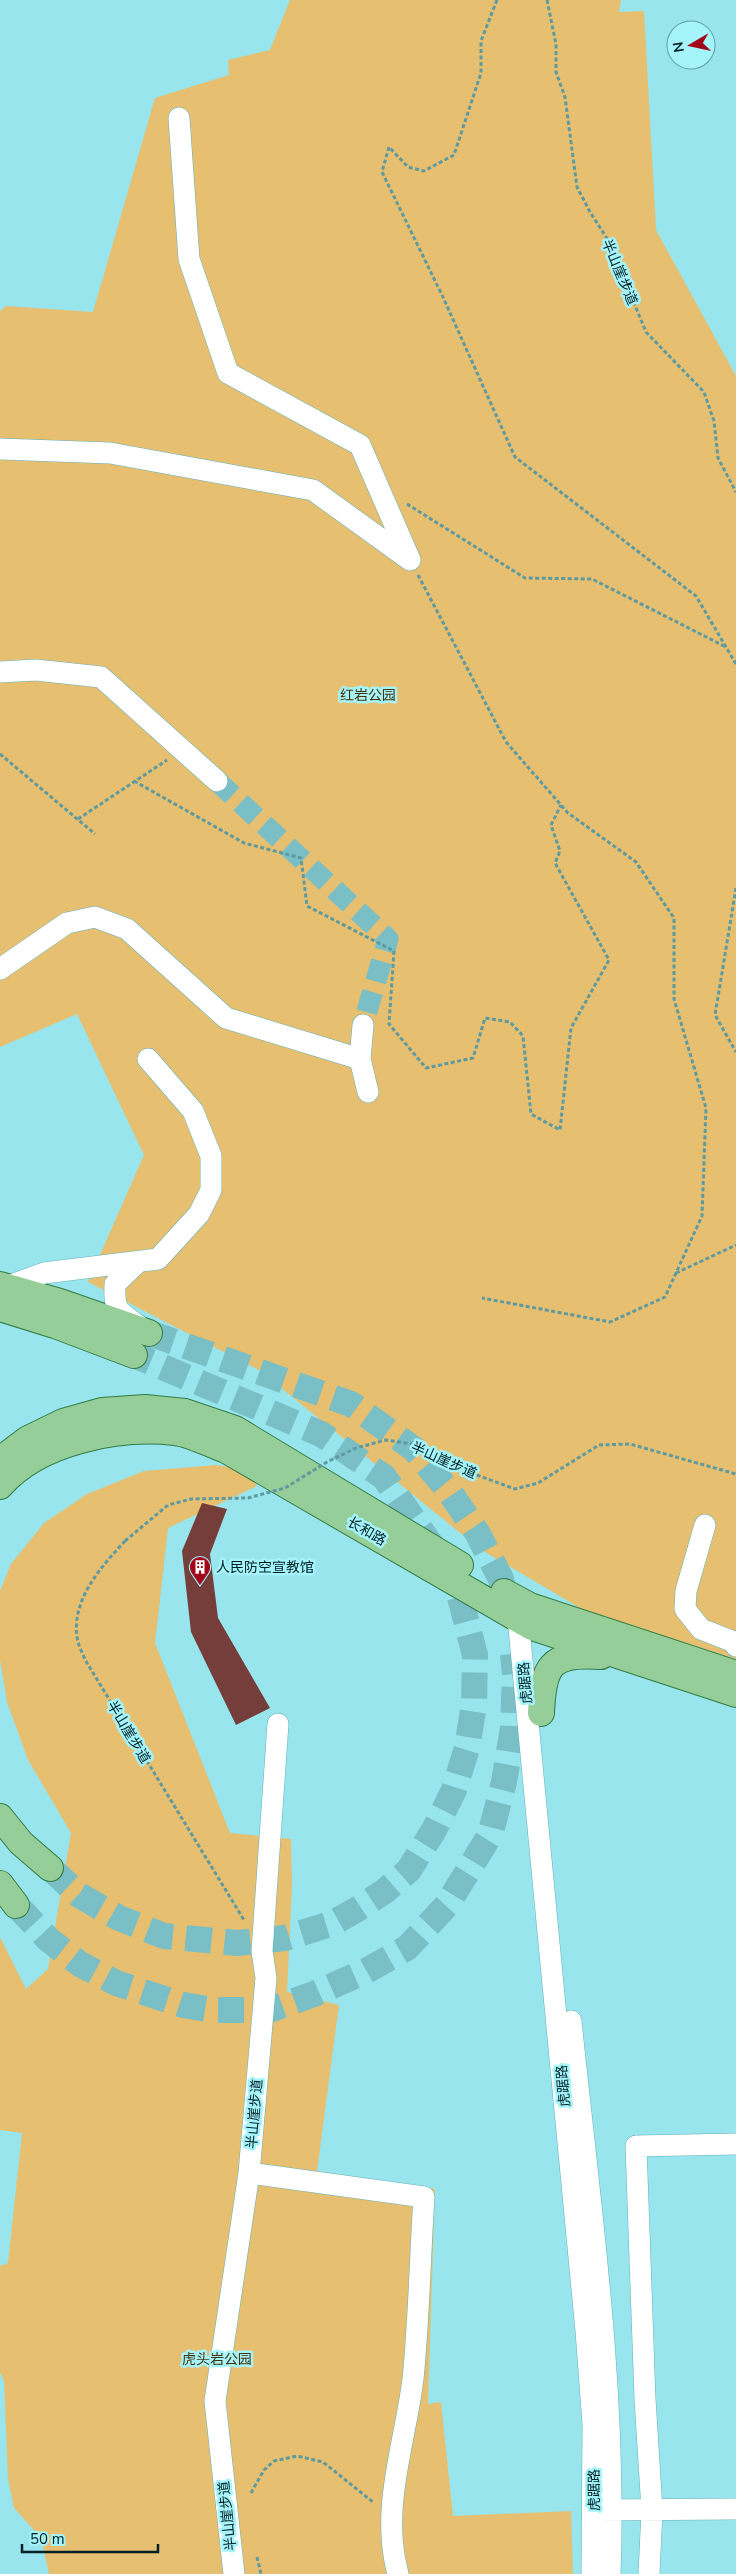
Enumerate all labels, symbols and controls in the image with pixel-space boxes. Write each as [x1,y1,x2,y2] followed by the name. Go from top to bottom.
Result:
[666,20,716,70] north arrow
[668,40,689,54] text: N
[597,236,642,308] street label: 半山崖步道
[340,686,396,705] park label: 红岩公园
[408,1438,480,1483] street label: 半山崖步道
[344,1513,390,1550] street label: 长和路
[188,1555,212,1586] building icon: 人民防空宣教馆
[216,1558,314,1577] place label: 人民防空宣教馆
[514,1661,537,1705] street label: 虎踞路
[102,1697,155,1767] street label: 半山崖步道
[552,2064,575,2108] street label: 虎踞路
[242,2078,267,2150] street label: 半山崖步道
[182,2350,252,2369] park label: 虎头岩公园
[585,2469,604,2511] street label: 虎踞路
[214,2480,241,2552] street label: 半山崖步道
[22,2522,159,2554] scale bar
[30,2529,65,2549] text: 50 m

